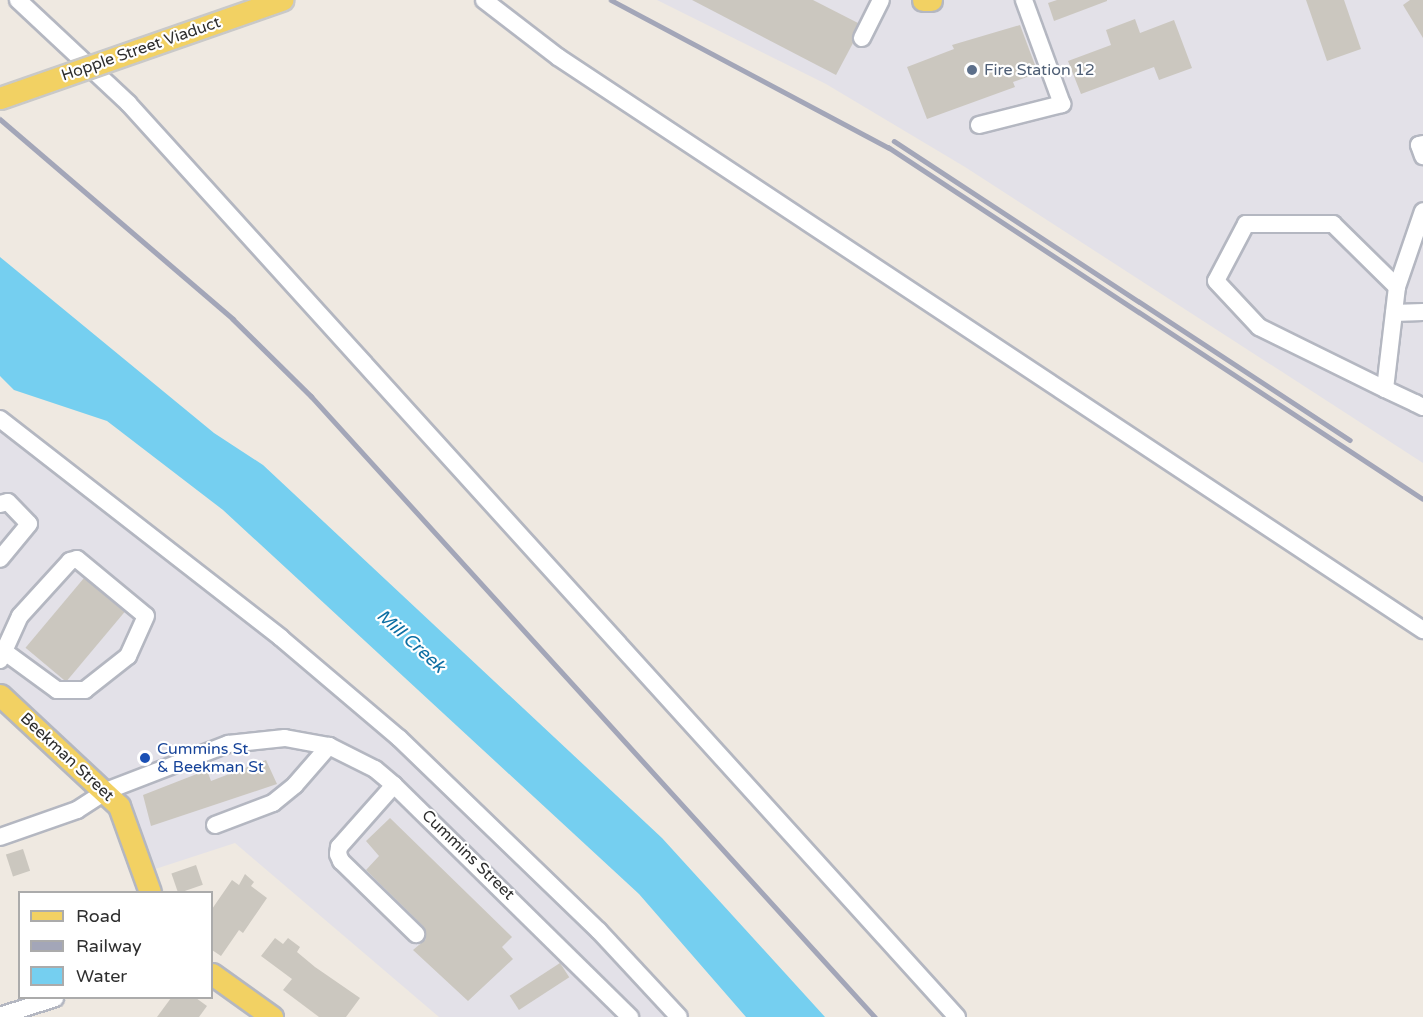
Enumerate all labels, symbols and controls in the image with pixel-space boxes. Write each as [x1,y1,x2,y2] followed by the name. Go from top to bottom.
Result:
[59,13,223,85] street label: Hopple Street Viaduct
[984,60,1095,80] place label: Fire Station 12
[965,63,979,77] marker: Fire Station 12
[372,605,450,677] water label: Mill Creek
[16,709,118,805] street label: Beekman Street
[157,739,264,777] place label: Cummins St & Beekman St
[138,751,152,765] marker: Cummins St & Beekman St
[418,806,518,904] street label: Cummins Street
[18,891,213,999] legend
[76,905,121,927] text: Road
[76,935,142,957] text: Railway
[76,965,127,987] text: Water

